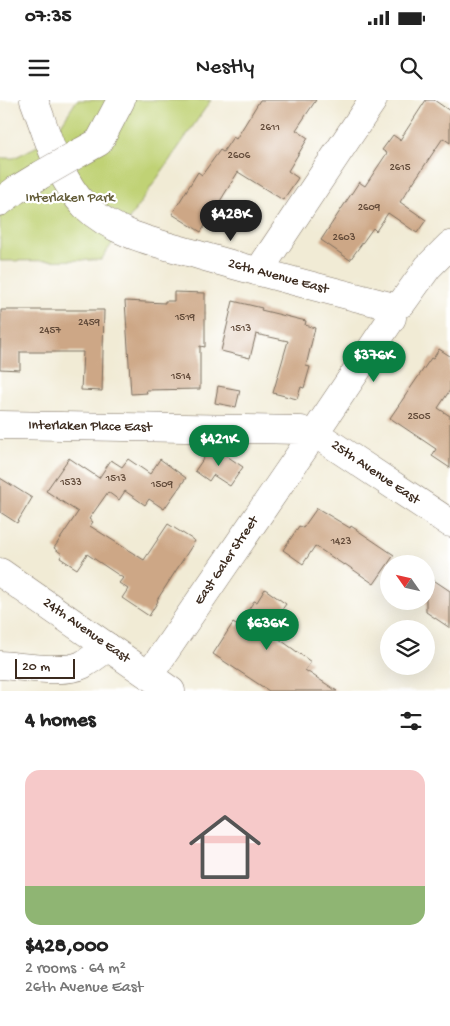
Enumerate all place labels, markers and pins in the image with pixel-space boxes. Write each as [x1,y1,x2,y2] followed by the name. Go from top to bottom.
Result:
[196,200,266,242] pin: $428K
[339,340,409,383] pin: $376K
[184,424,254,467] pin: $421K
[232,608,302,651] pin: $636K

